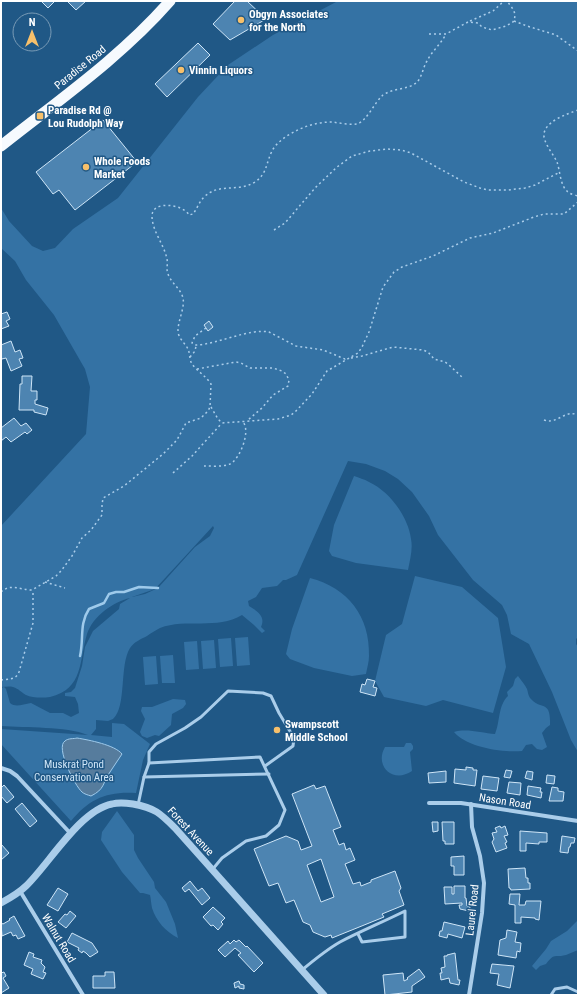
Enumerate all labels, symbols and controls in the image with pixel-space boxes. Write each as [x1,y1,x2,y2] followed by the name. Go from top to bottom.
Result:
[249,8,328,34] place label: Obgyn Associates for the North
[12,12,52,52] north arrow
[236,15,246,25] marker: Obgyn Associates for the North
[29,16,36,29] text: N
[52,43,109,92] street label: Paradise Road
[189,64,253,77] place label: Vinnin Liquors
[176,65,186,75] marker: Vinnin Liquors
[48,104,123,130] place label: Paradise Rd @ Lou Rudolph Way
[35,111,45,121] marker: Paradise Rd @ Lou Rudolph Way
[94,155,150,181] place label: Whole Foods Market
[81,162,91,172] marker: Whole Foods Market
[285,718,348,744] place label: Swampscott Middle School
[272,725,282,735] marker: Swampscott Middle School
[34,758,114,784] park label: Muskrat Pond Conservation Area
[478,791,532,812] street label: Nason Road
[165,804,216,858] street label: Forest Avenue
[463,884,482,936] street label: Laurel Road
[39,912,78,965] street label: Walnut Road

